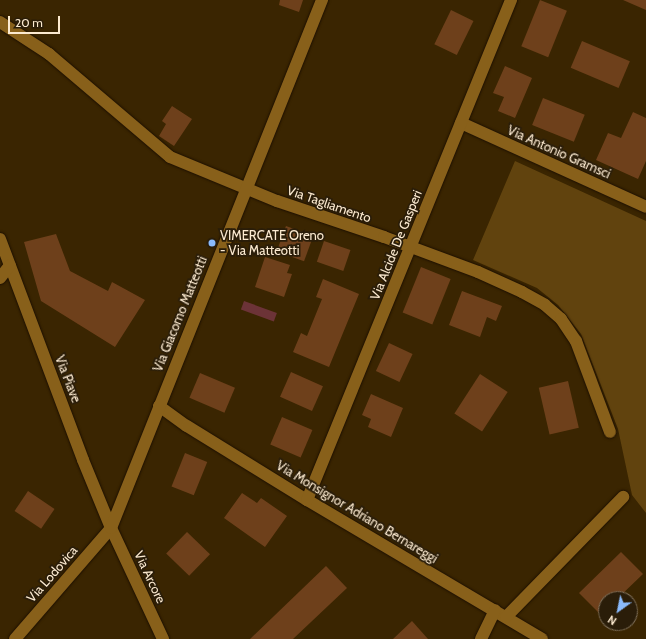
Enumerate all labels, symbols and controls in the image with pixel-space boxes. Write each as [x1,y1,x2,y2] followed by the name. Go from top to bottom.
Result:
[10,8,62,34] scale bar
[15,15,43,30] text: 20 m
[505,122,613,182] street label: Via Antonio Gramsci
[285,182,373,226] street label: Via Tagliamento
[367,188,425,302] street label: Via Alcide De Gasperi
[220,228,324,259] place label: VIMERCATE Oreno - Via Matteotti
[207,238,217,248] marker: VIMERCATE Oreno - Via Matteotti
[150,254,210,374] street label: Via Giacomo Matteotti
[52,353,84,405] street label: Via Piave
[274,458,440,566] street label: Via Monsignor Adriano Bernareggi
[23,543,81,605] street label: Via Lodovica
[131,548,169,606] street label: Via Arcore
[598,591,638,631] north arrow
[605,612,619,628] text: N

